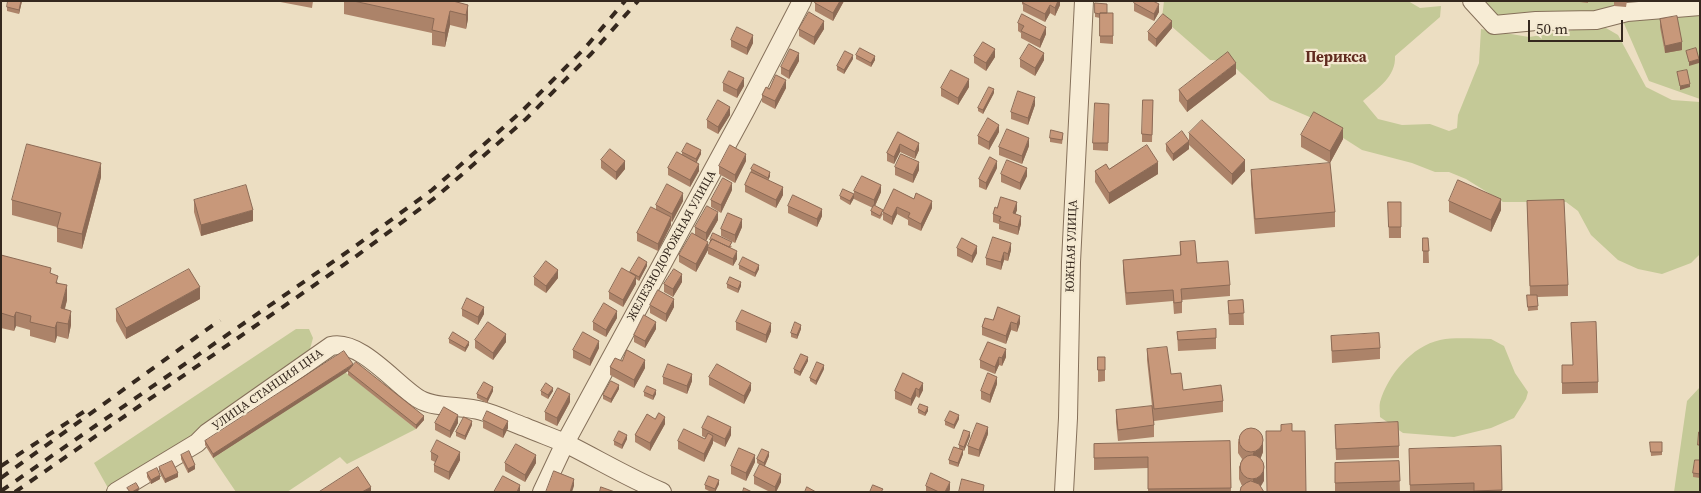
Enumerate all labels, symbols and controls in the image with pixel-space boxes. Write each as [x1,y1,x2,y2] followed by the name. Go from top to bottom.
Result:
[1531,10,1626,42] scale bar
[1536,18,1568,39] text: 50 m
[1305,49,1367,67] district label: Перикса
[625,168,719,324] street label: ЖЕЛЕЗНОДОРОЖНАЯ УЛИЦА
[1063,199,1081,293] street label: ЮЖНАЯ УЛИЦА
[210,346,326,434] street label: УЛИЦА СТАНЦИЯ ЦНА

